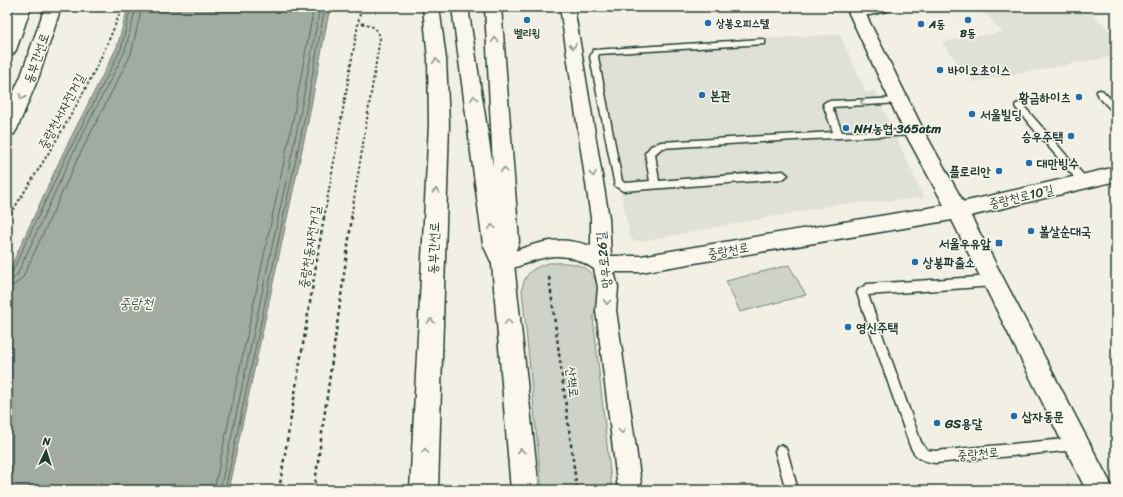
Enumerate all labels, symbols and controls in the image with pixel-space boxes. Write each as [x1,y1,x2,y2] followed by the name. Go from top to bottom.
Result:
[716,14,769,33] place label: 상봉오피스텔
[522,15,532,25] marker: 벨리윙
[928,15,945,34] place label: A동
[963,15,973,25] marker: B동
[703,18,713,28] marker: 상봉오피스텔
[916,19,926,29] marker: A동
[514,24,540,43] place label: 벨리윙
[960,24,976,43] place label: B동
[17,30,56,87] street label: 동부간선로
[491,37,500,43] one-way arrow
[568,42,577,49] one-way arrow
[432,58,441,64] one-way arrow
[948,59,1011,82] place label: 바이오초이스
[935,65,945,75] marker: 바이오초이스
[32,69,91,154] street label: 중랑천서자전거길
[710,84,731,107] place label: 본관
[1019,86,1071,109] place label: 황금하이츠
[697,90,707,100] marker: 본관
[1074,92,1084,102] marker: 황금하이츠
[18,93,26,100] one-way arrow
[470,95,479,101] one-way arrow
[860,98,866,106] one-way arrow
[980,103,1022,126] place label: 서울빌딩
[967,109,977,119] marker: 서울빌딩
[853,117,941,140] place label: NH농협 365atm
[841,123,851,133] marker: NH농협 365atm
[1021,125,1064,148] place label: 승우주택
[1066,131,1076,141] marker: 승우주택
[1036,152,1079,175] place label: 대만빙수
[1024,158,1034,168] marker: 대만빙수
[949,160,992,183] place label: 플로리안
[994,166,1004,176] marker: 플로리안
[499,167,508,173] one-way arrow
[588,171,597,177] one-way arrow
[986,178,1056,215] street label: 중랑천로10길
[432,188,440,194] one-way arrow
[292,204,327,290] street label: 중랑천동자전거길
[1039,220,1092,243] place label: 볼살순대국
[421,221,446,275] street label: 동부간선로
[488,224,497,230] one-way arrow
[1026,226,1036,236] marker: 볼살순대국
[589,231,618,289] street label: 망우로26길
[939,232,992,255] place label: 서울우유앞
[705,236,751,265] street label: 중랑천로
[994,238,1004,248] marker: 서울우유앞
[922,251,976,274] place label: 상봉파출소
[910,257,920,267] marker: 상봉파출소
[119,291,155,316] water label: 중랑천
[602,299,611,305] one-way arrow
[856,316,898,339] place label: 영신주택
[426,318,435,324] one-way arrow
[504,319,513,325] one-way arrow
[843,322,853,332] marker: 영신주택
[559,365,586,399] street label: 산책로
[1021,405,1064,428] place label: 삽자동문
[1009,411,1019,421] marker: 삽자동문
[944,412,983,435] place label: GS용달
[932,418,942,428] marker: GS용달
[617,428,626,434] one-way arrow
[26,431,66,471] north arrow
[41,432,52,451] text: N
[956,440,1000,467] street label: 중랑천로
[421,448,429,454] one-way arrow
[517,448,526,454] one-way arrow

